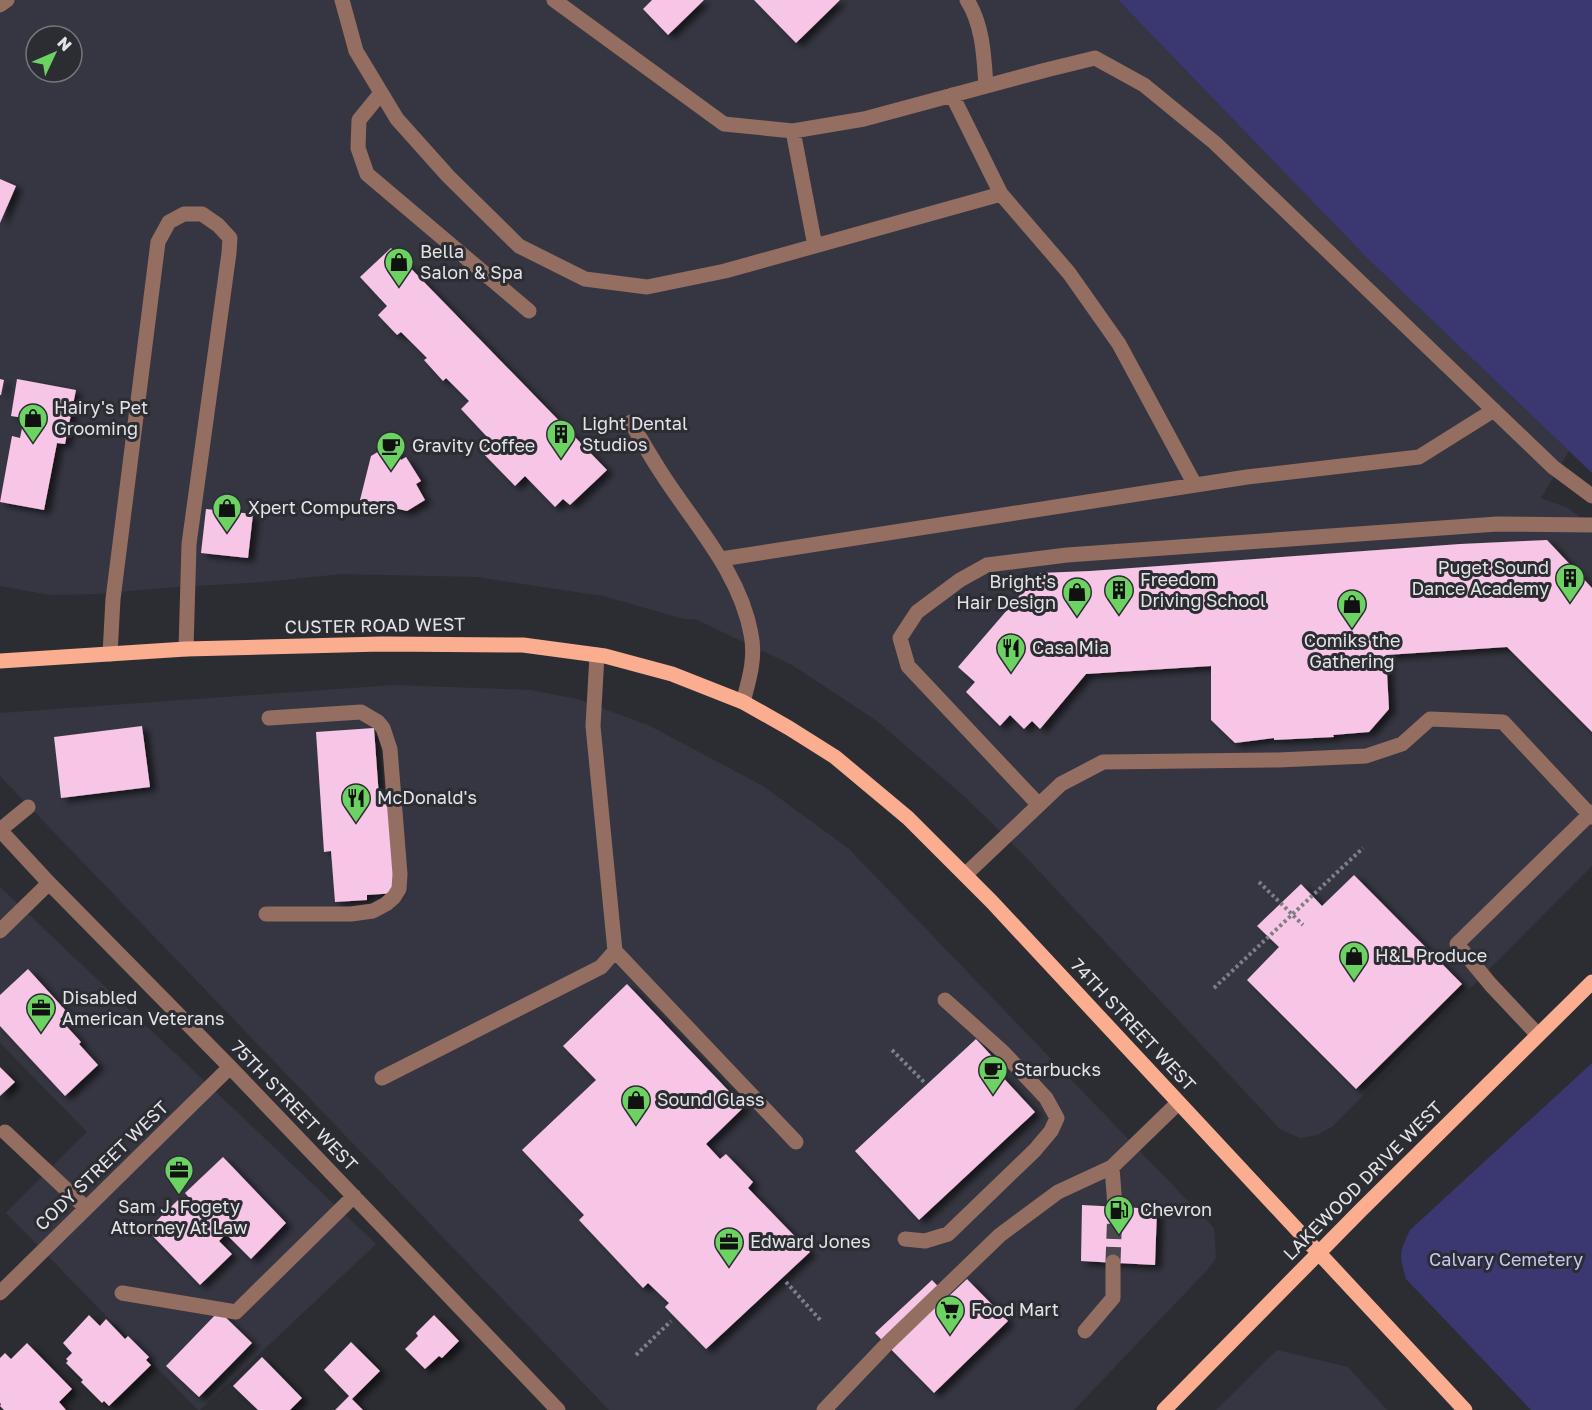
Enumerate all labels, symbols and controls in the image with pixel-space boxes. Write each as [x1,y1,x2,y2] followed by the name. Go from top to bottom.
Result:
[24,24,84,84] north arrow
[53,32,76,55] text: N
[420,240,523,283] place label: Bella Salon & Spa
[383,246,415,288] shop icon: Bella Salon & Spa
[54,396,148,439] place label: Hairy's Pet Grooming
[17,402,49,444] shop icon: Hairy's Pet Grooming
[582,412,688,455] place label: Light Dental Studios
[545,418,577,460] building icon: Light Dental Studios
[375,430,407,472] cafe icon: Gravity Coffee
[412,434,535,456] place label: Gravity Coffee
[211,492,243,534] shop icon: Xpert Computers
[248,496,396,518] place label: Xpert Computers
[1411,556,1549,599] place label: Puget Sound Dance Academy
[1554,562,1586,604] building icon: Puget Sound Dance Academy
[1140,568,1266,611] place label: Freedom Driving School
[956,570,1056,613] place label: Bright's Hair Design
[1103,574,1135,616] building icon: Freedom Driving School
[1061,576,1093,618] shop icon: Bright's Hair Design
[1336,588,1368,630] shop icon: Comiks the Gathering
[284,612,466,638] street label: CUSTER ROAD WEST
[1304,629,1400,672] place label: Comiks the Gathering
[995,632,1027,674] restaurant icon: Casa Mia
[1032,636,1109,658] place label: Casa Mia
[340,782,372,824] restaurant icon: McDonald's
[377,786,477,808] place label: McDonald's
[1338,940,1370,982] shop icon: H&L Produce
[1375,944,1487,966] place label: H&L Produce
[1067,953,1201,1095] street label: 74TH STREET WEST
[62,986,225,1029] place label: Disabled American Veterans
[25,992,57,1034] office icon: Disabled American Veterans
[227,1036,363,1175] street label: 75TH STREET WEST
[977,1054,1009,1096] cafe icon: Starbucks
[1014,1058,1101,1080] place label: Starbucks
[620,1084,652,1126] shop icon: Sound Glass
[657,1088,765,1110] place label: Sound Glass
[30,1096,173,1235] street label: CODY STREET WEST
[1278,1096,1446,1264] street label: LAKEWOOD DRIVE WEST
[163,1154,195,1196] office icon: Sam J. Fogety Attorney At Law
[1103,1194,1135,1236] fuel station icon: Chevron
[110,1195,248,1238] place label: Sam J. Fogety Attorney At Law
[1140,1198,1212,1220] place label: Chevron
[713,1226,745,1268] office icon: Edward Jones
[750,1230,871,1252] place label: Edward Jones
[1429,1248,1583,1270] park label: Calvary Cemetery
[934,1294,966,1336] supermarket icon: Food Mart
[971,1298,1059,1320] place label: Food Mart

